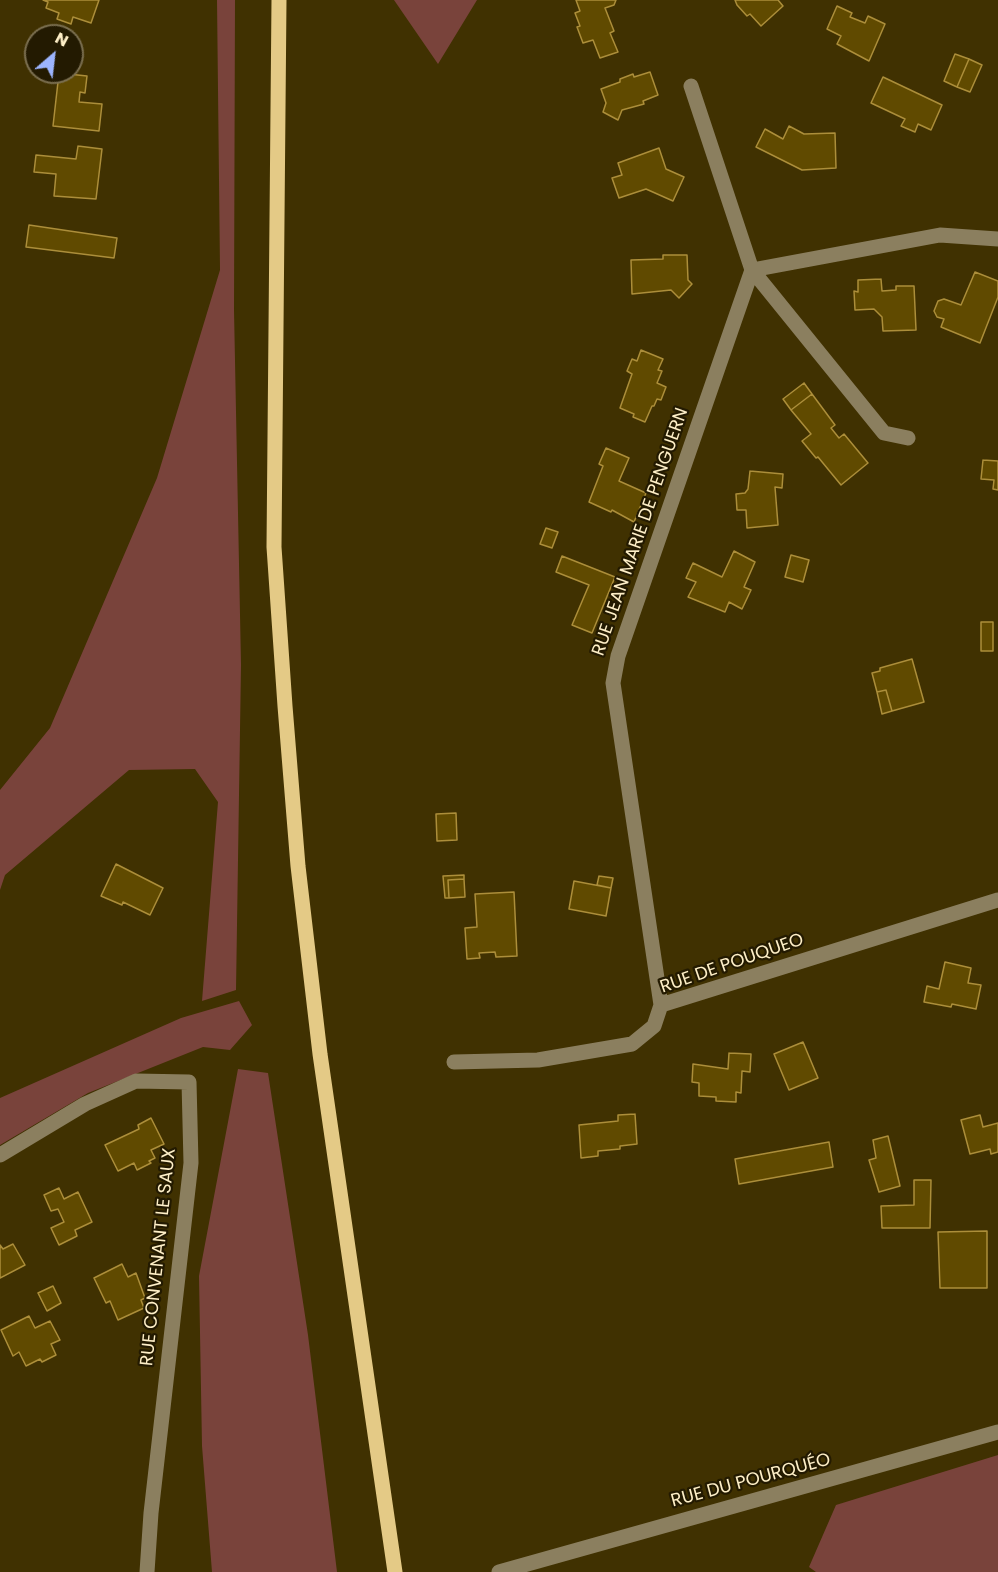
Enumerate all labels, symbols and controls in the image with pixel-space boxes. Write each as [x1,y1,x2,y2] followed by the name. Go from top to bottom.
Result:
[24,24,84,84] north arrow
[51,26,72,52] text: N
[588,405,694,659] street label: RUE JEAN MARIE DE PENGUERN
[657,929,807,999] street label: RUE DE POUQUEO
[137,1147,181,1367] street label: RUE CONVENANT LE SAUX
[669,1449,833,1513] street label: RUE DU POURQUÉO

